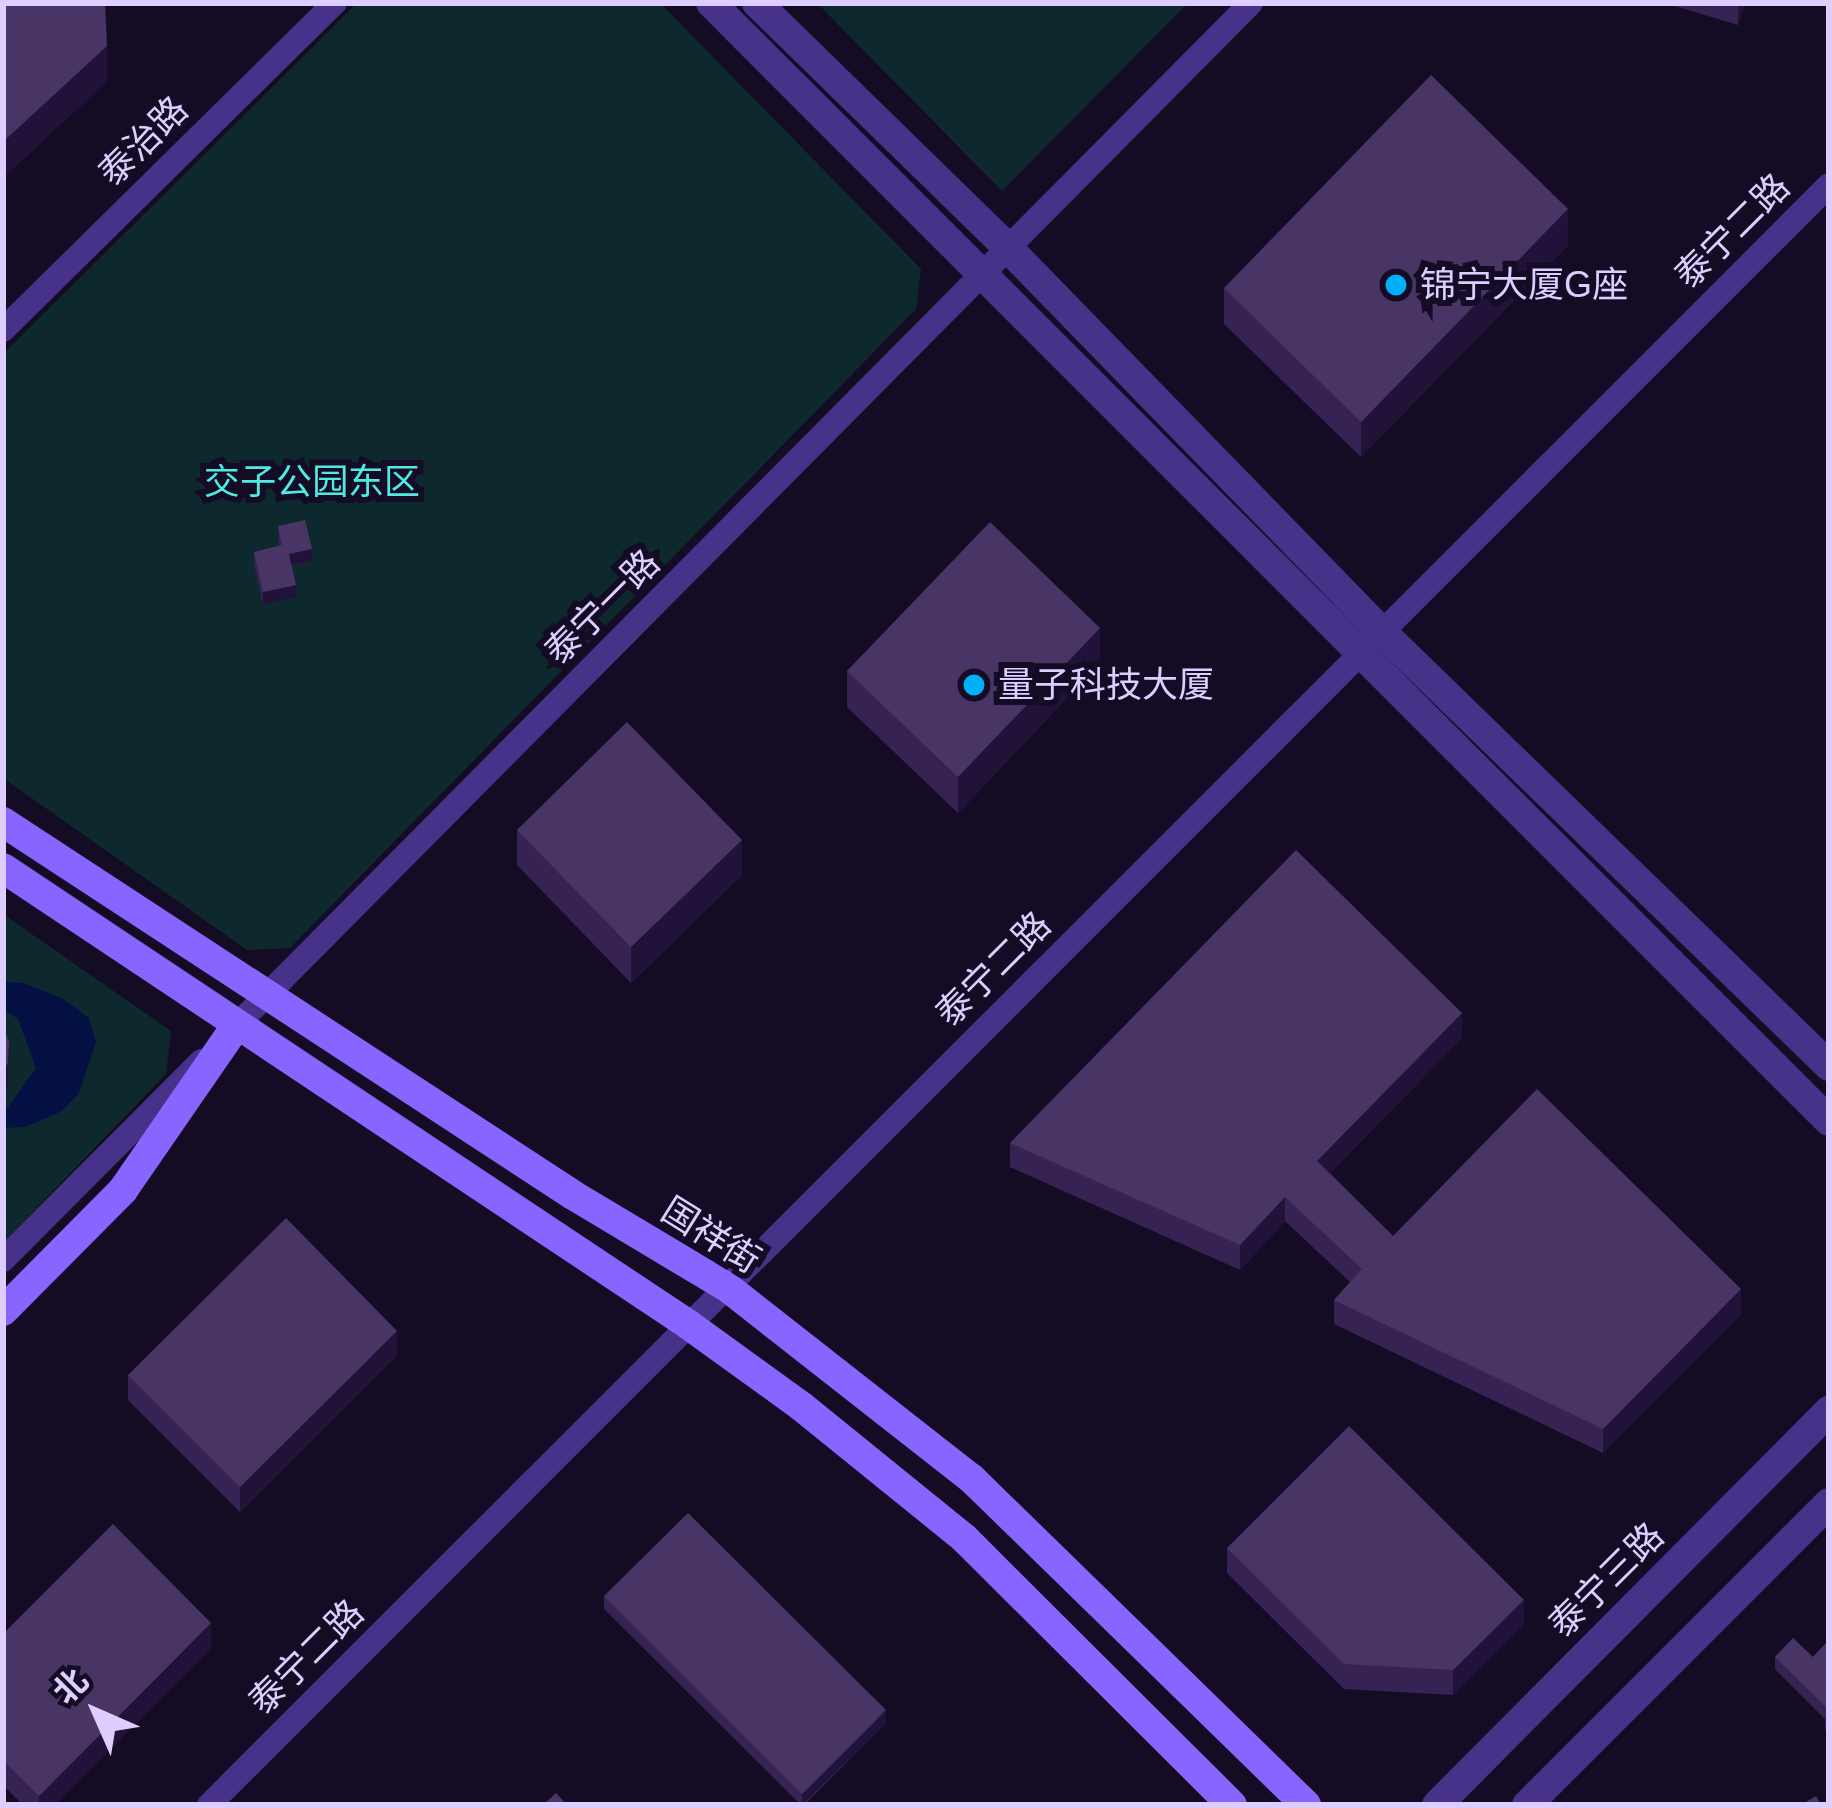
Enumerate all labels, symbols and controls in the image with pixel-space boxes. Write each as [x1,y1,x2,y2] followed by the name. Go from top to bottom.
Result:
[90,88,196,194] street label: 泰治路
[1666,165,1798,297] street label: 泰宁二路
[1420,263,1628,307] place label: 锦宁大厦G座
[1383,272,1409,298] marker: 锦宁大厦G座
[204,460,420,504] park label: 交子公园东区
[536,541,668,673] street label: 泰宁一路
[998,663,1214,707] place label: 量子科技大厦
[961,672,987,698] marker: 量子科技大厦
[927,903,1059,1035] street label: 泰宁二路
[654,1188,768,1282] street label: 国祥街
[1540,1514,1672,1646] street label: 泰宁三路
[240,1591,372,1723] street label: 泰宁二路
[36,1652,156,1772] north arrow
[45,1661,95,1711] text: 北

